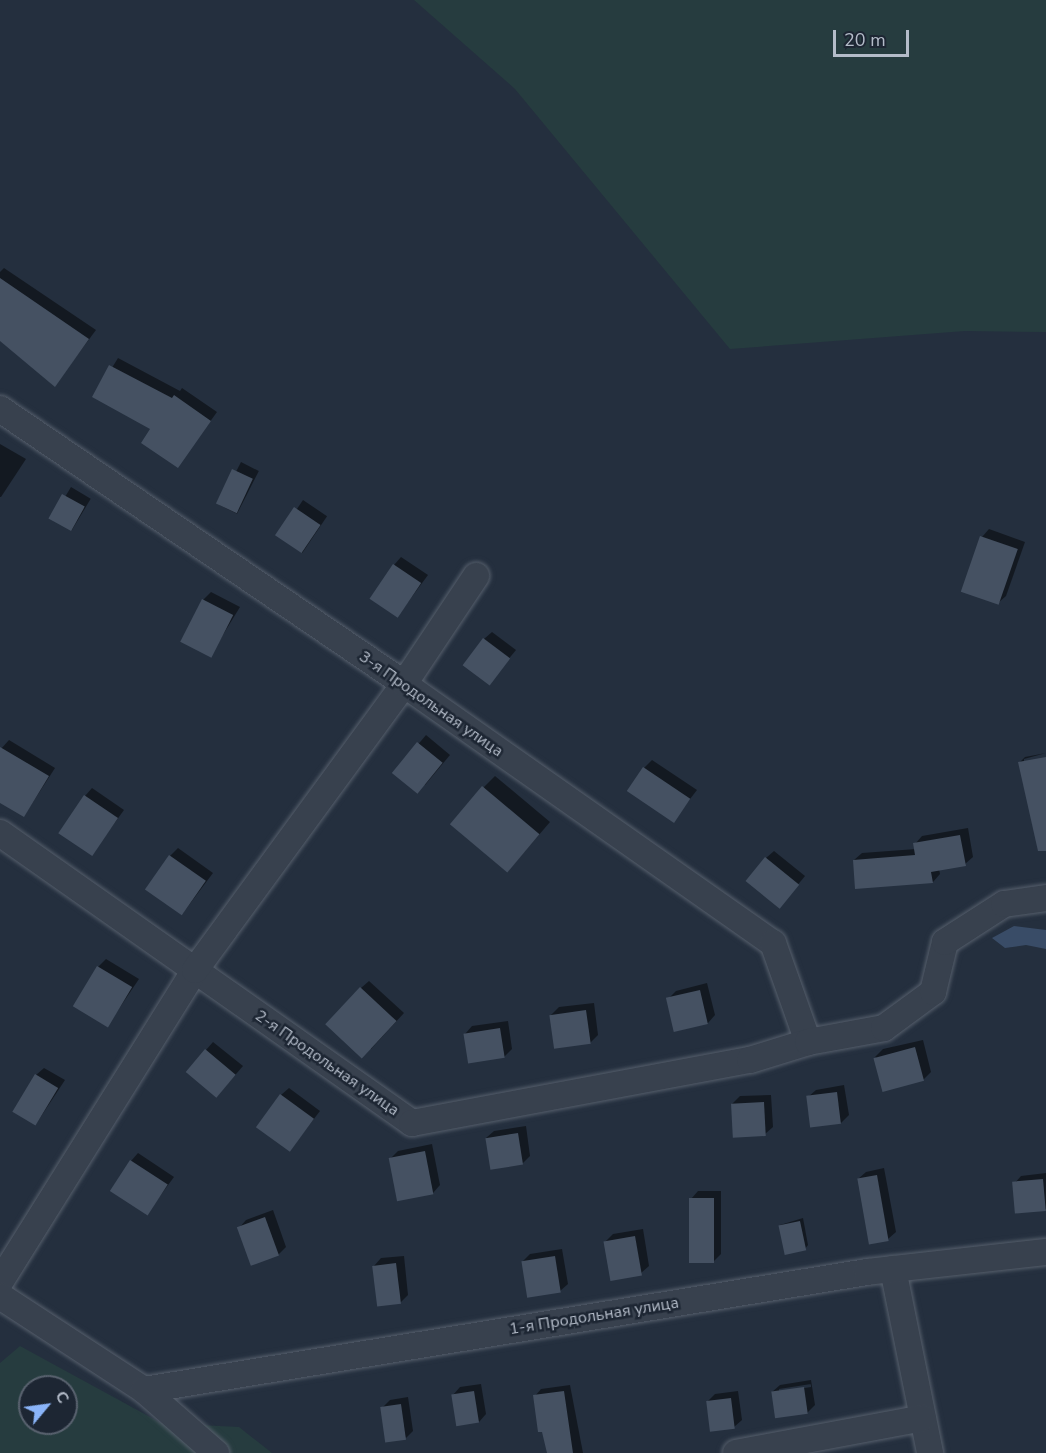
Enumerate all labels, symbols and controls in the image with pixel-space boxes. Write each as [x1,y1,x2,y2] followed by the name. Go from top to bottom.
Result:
[836,18,912,56] scale bar
[844,28,886,52] text: 20 m
[355,647,507,761] street label: 3-я Продольная улица
[251,1006,403,1120] street label: 2-я Продольная улица
[508,1293,680,1339] street label: 1-я Продольная улица
[18,1375,78,1435] north arrow
[50,1387,74,1407] text: С

